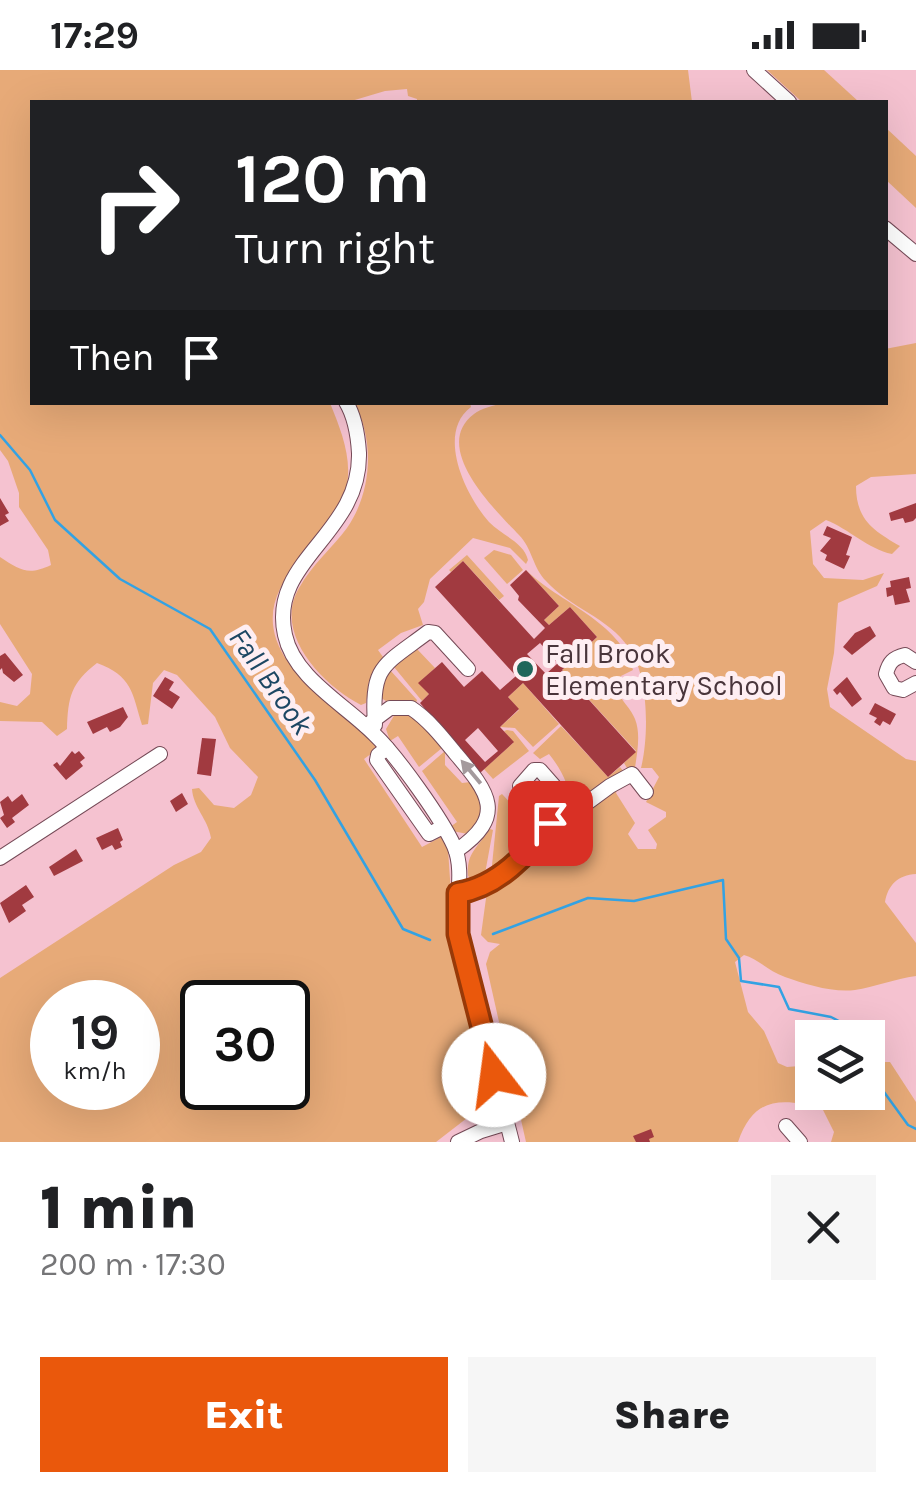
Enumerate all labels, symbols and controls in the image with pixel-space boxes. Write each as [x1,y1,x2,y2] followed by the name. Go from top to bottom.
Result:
[50,13,139,58] text: 17:29
[235,138,431,220] text: 120 m
[70,140,200,270] icon: right
[235,222,435,274] text: Turn right
[174,330,229,385] icon: arrive
[70,335,154,380] text: Then
[221,621,321,742] water label: Fall Brook
[545,637,783,702] place label: Fall Brook Elementary School
[514,658,536,680] marker: Fall Brook Elementary School
[461,760,482,785] one-way arrow
[508,781,593,866] pin
[523,796,578,851] icon: arrive
[180,980,310,1110] speed limit sign: 30
[71,1003,119,1062] text: 19
[795,1020,885,1110] map controls
[795,1020,885,1110] button: layers
[442,1023,546,1127] position arrow
[63,1056,127,1085] text: km/h
[40,1173,197,1243] text: 1 min
[771,1175,876,1280] button: close
[40,1246,226,1283] text: 200 m · 17:30
[40,1357,448,1472] button: Exit
[468,1357,876,1472] button: Share

